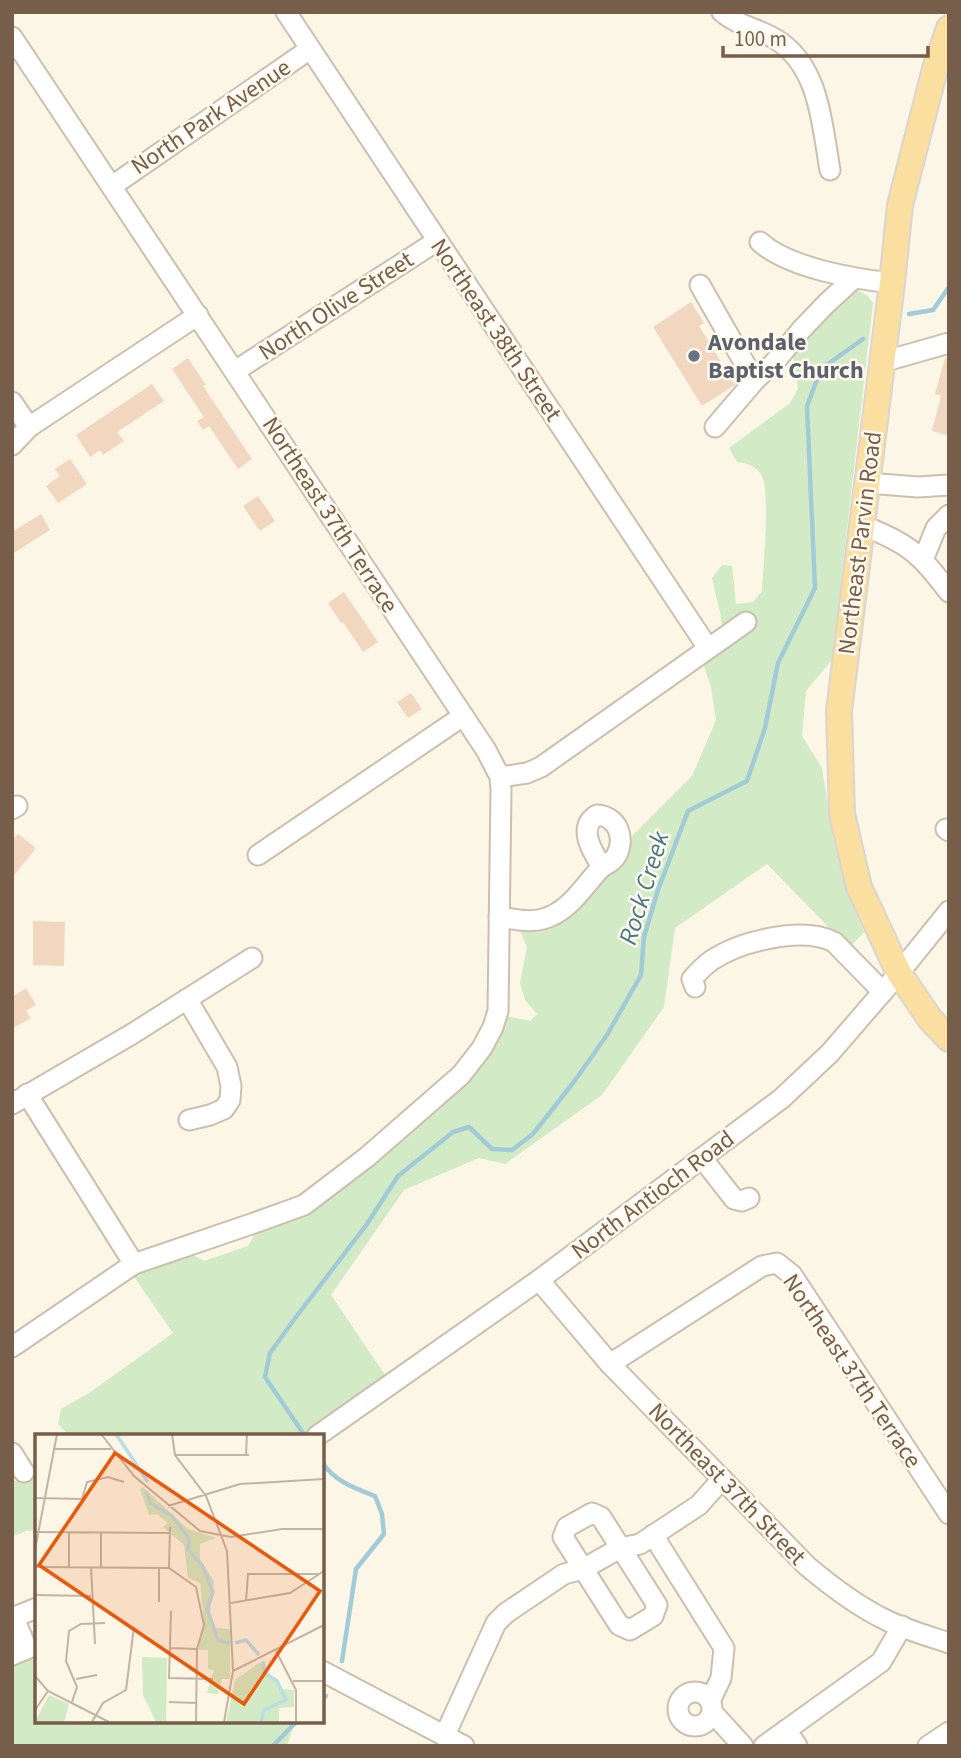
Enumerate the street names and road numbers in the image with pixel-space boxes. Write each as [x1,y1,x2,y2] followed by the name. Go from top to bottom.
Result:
[124,50,298,184] street label: North Park Avenue
[422,231,570,429] street label: Northeast 38th Street
[252,243,420,369] street label: North Olive Street
[253,410,407,620] street label: Northeast 37th Terrace
[829,430,891,656] street label: Northeast Parvin Road
[564,1122,742,1268] street label: North Antioch Road
[774,1267,930,1475] street label: Northeast 37th Terrace
[640,1395,814,1573] street label: Northeast 37th Street

